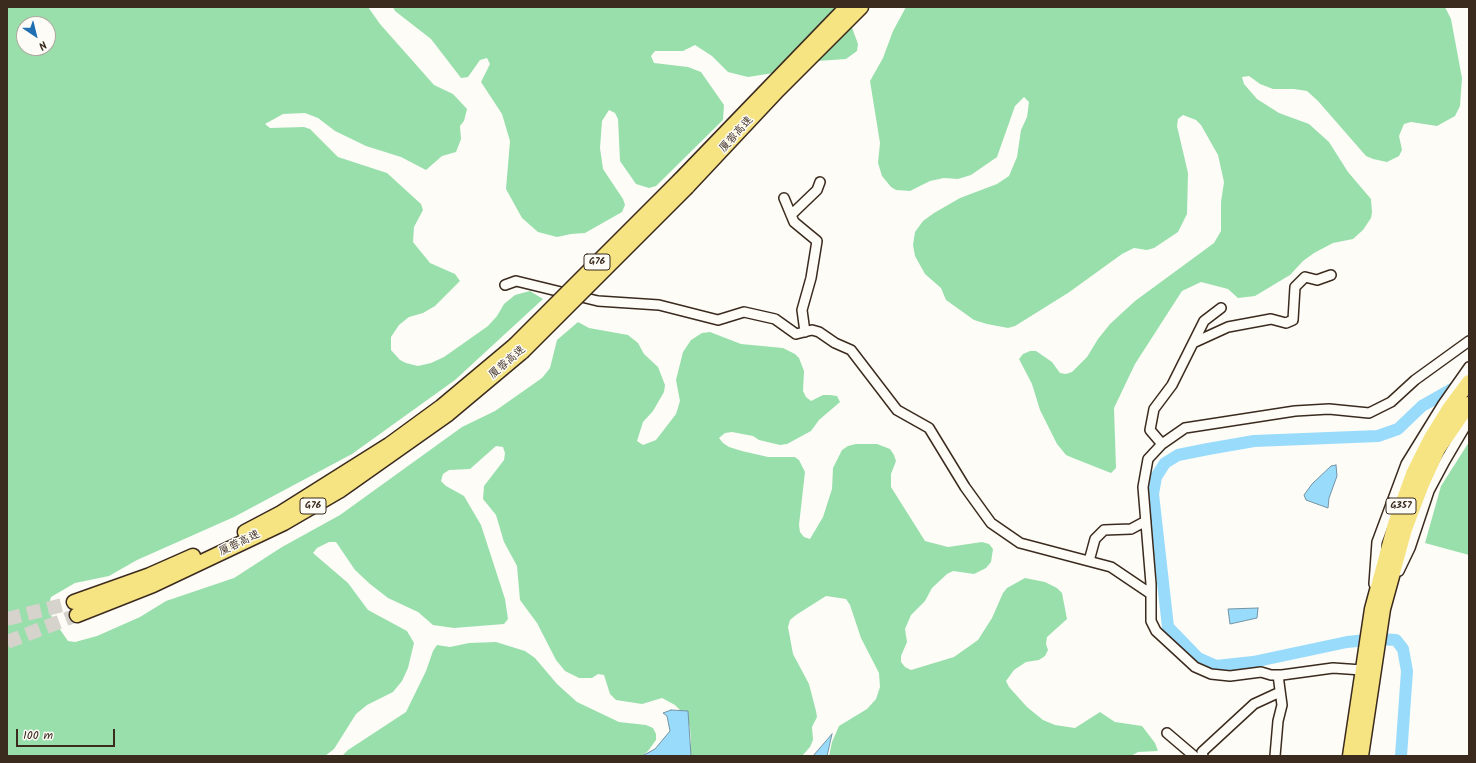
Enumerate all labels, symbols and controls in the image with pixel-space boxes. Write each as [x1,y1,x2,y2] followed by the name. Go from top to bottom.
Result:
[16,16,56,56] north arrow
[34,36,50,54] text: N
[717,114,757,156] street label: 厦蓉高速
[584,254,610,270] road number: G76
[487,344,529,382] street label: 厦蓉高速
[300,498,326,514] road number: G76
[1386,498,1416,514] road number: G357
[217,528,263,560] street label: 厦蓉高速
[18,721,117,747] scale bar
[23,726,53,745] text: 100 m

